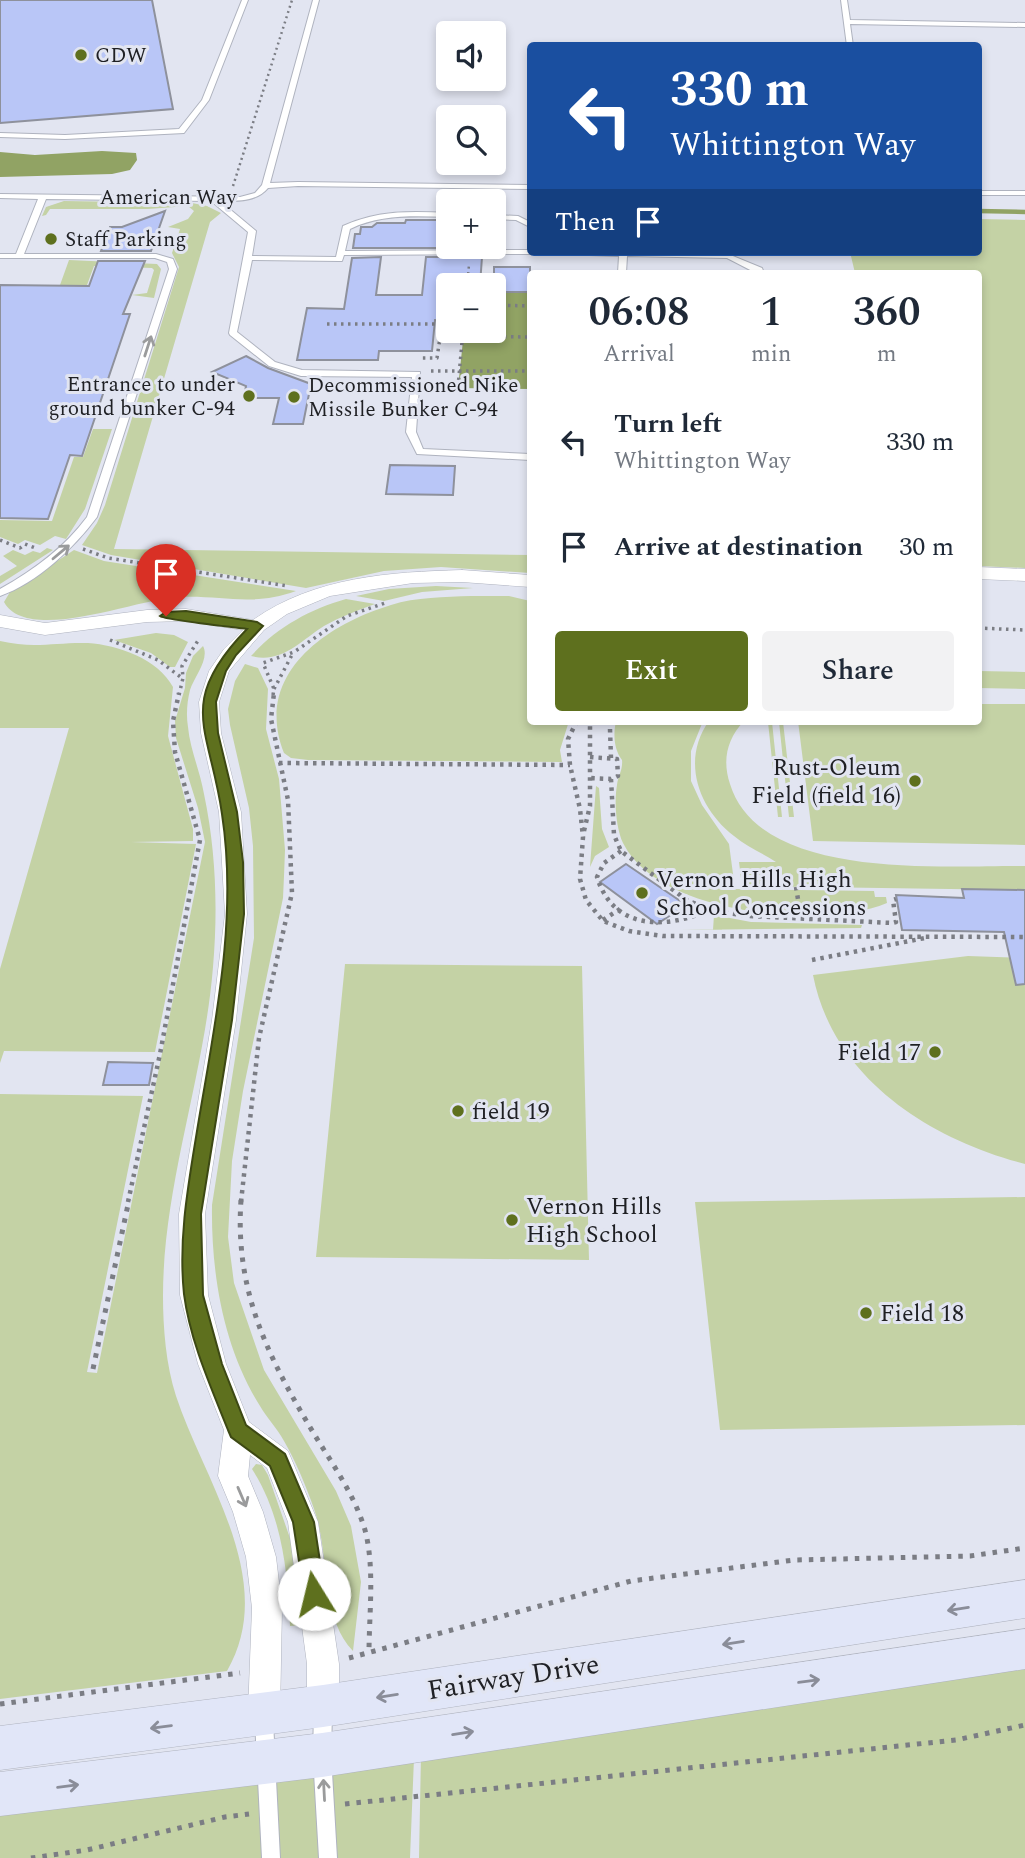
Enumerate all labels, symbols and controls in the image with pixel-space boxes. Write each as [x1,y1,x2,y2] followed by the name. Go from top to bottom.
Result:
[436,21,506,343] map controls
[436,21,506,91] button: sound
[95,40,147,72] place label: CDW
[73,47,89,63] marker: CDW
[670,53,809,128] text: 330 m
[555,70,646,161] icon: left
[436,105,506,175] button: search
[670,121,915,170] text: Whittington Way
[99,182,237,214] street label: American Way
[436,189,506,259] button: +
[555,202,615,242] text: Then
[629,203,667,241] icon: arrive
[65,224,187,256] place label: Staff Parking
[43,231,59,247] marker: Staff Parking
[436,273,506,343] button: −
[589,281,690,344] text: 06:08
[760,281,782,344] text: 1
[853,281,920,344] text: 360
[143,335,156,357] one-way arrow
[603,337,675,372] text: Arrival
[751,337,791,372] text: min
[877,337,897,372] text: m
[48,369,235,425] place label: Entrance to under ground bunker C-94
[308,370,518,426] place label: Decommissioned Nike Missile Bunker C-94
[241,388,257,404] marker: Entrance to under ground bunker C-94
[286,389,302,405] marker: Decommissioned Nike Missile Bunker C-94
[614,404,722,444] text: Turn left
[886,422,954,462] text: 330 m
[555,423,593,461] icon: left
[614,444,790,479] text: Whittington Way
[614,527,863,567] text: Arrive at destination
[899,527,954,567] text: 30 m
[555,528,593,566] icon: arrive
[52,544,70,560] one-way arrow
[136,544,196,616] pin
[147,555,185,593] icon: arrive
[555,631,748,711] button: Exit
[762,631,954,711] button: Share
[751,750,901,814] place label: Rust-Oleum Field (field 16)
[907,773,923,789] marker: Rust-Oleum Field (field 16)
[656,862,867,926] place label: Vernon Hills High School Concessions
[634,885,650,901] marker: Vernon Hills High School Concessions
[837,1035,921,1071] place label: Field 17
[927,1044,943,1060] marker: Field 17
[472,1094,550,1130] place label: field 19
[450,1103,466,1119] marker: field 19
[526,1189,662,1253] place label: Vernon Hills High School
[504,1212,520,1228] marker: Vernon Hills High School
[880,1296,964,1332] place label: Field 18
[858,1305,874,1321] marker: Field 18
[236,1485,249,1507] one-way arrow
[277,1557,351,1631] position arrow
[947,1603,969,1616] one-way arrow
[722,1637,744,1650] one-way arrow
[424,1643,602,1712] street label: Fairway Drive
[798,1675,820,1688] one-way arrow
[376,1690,398,1703] one-way arrow
[150,1720,173,1733] one-way arrow
[451,1727,474,1740] one-way arrow
[56,1779,79,1792] one-way arrow
[317,1779,330,1802] one-way arrow

